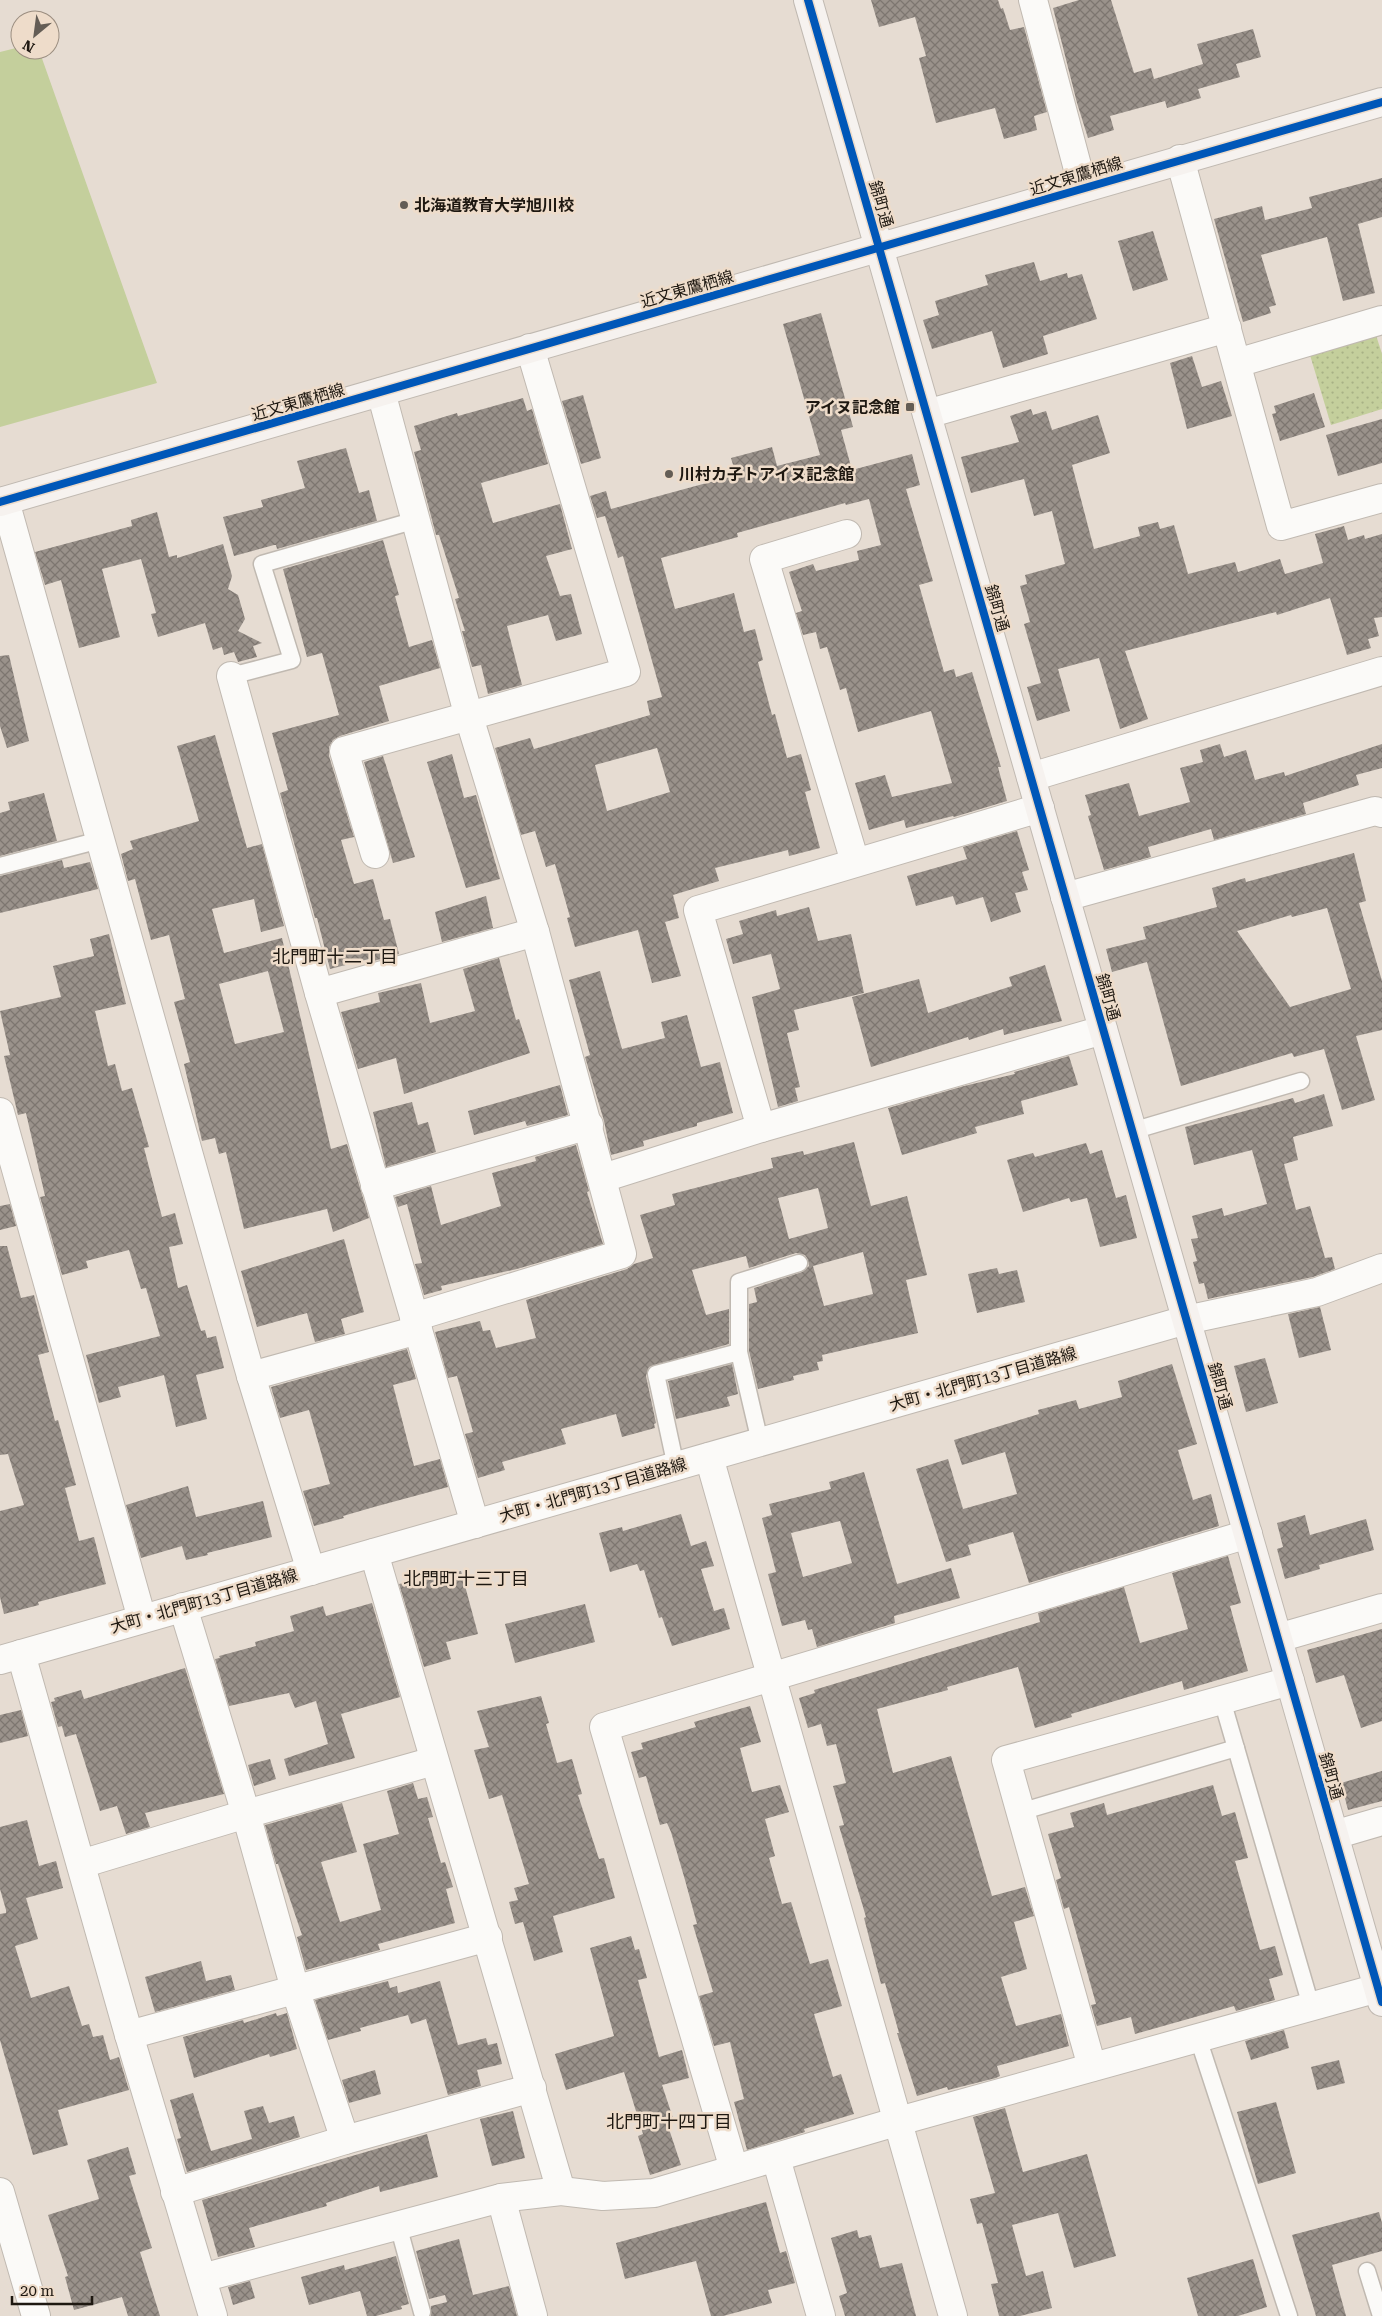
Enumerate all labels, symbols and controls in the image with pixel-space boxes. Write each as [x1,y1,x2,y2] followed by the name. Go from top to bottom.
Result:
[10,10,60,60] north arrow
[20,37,37,56] text: N
[1027,153,1125,199] street label: 近文東鷹栖線
[865,178,897,230] street label: 錦町通
[414,196,574,215] place label: 北海道教育大学旭川校
[398,199,410,211] marker: 北海道教育大学旭川校
[638,267,736,311] street label: 近文東鷹栖線
[249,380,347,424] street label: 近文東鷹栖線
[805,398,900,417] place label: アイヌ記念館
[904,401,916,413] marker: アイヌ記念館
[679,465,854,484] place label: 川村カ子トアイヌ記念館
[663,468,675,480] marker: 川村カ子トアイヌ記念館
[981,582,1013,634] street label: 錦町通
[272,946,398,967] district label: 北門町十二丁目
[1092,971,1124,1023] street label: 錦町通
[887,1343,1079,1415] street label: 大町・北門町13丁目道路線
[1204,1360,1236,1412] street label: 錦町通
[497,1454,689,1526] street label: 大町・北門町13丁目道路線
[108,1565,300,1637] street label: 大町・北門町13丁目道路線
[403,1568,529,1589] district label: 北門町十三丁目
[1315,1750,1347,1802] street label: 錦町通
[606,2111,732,2132] district label: 北門町十四丁目
[12,2274,92,2306] scale bar
[20,2282,55,2300] text: 20 m

